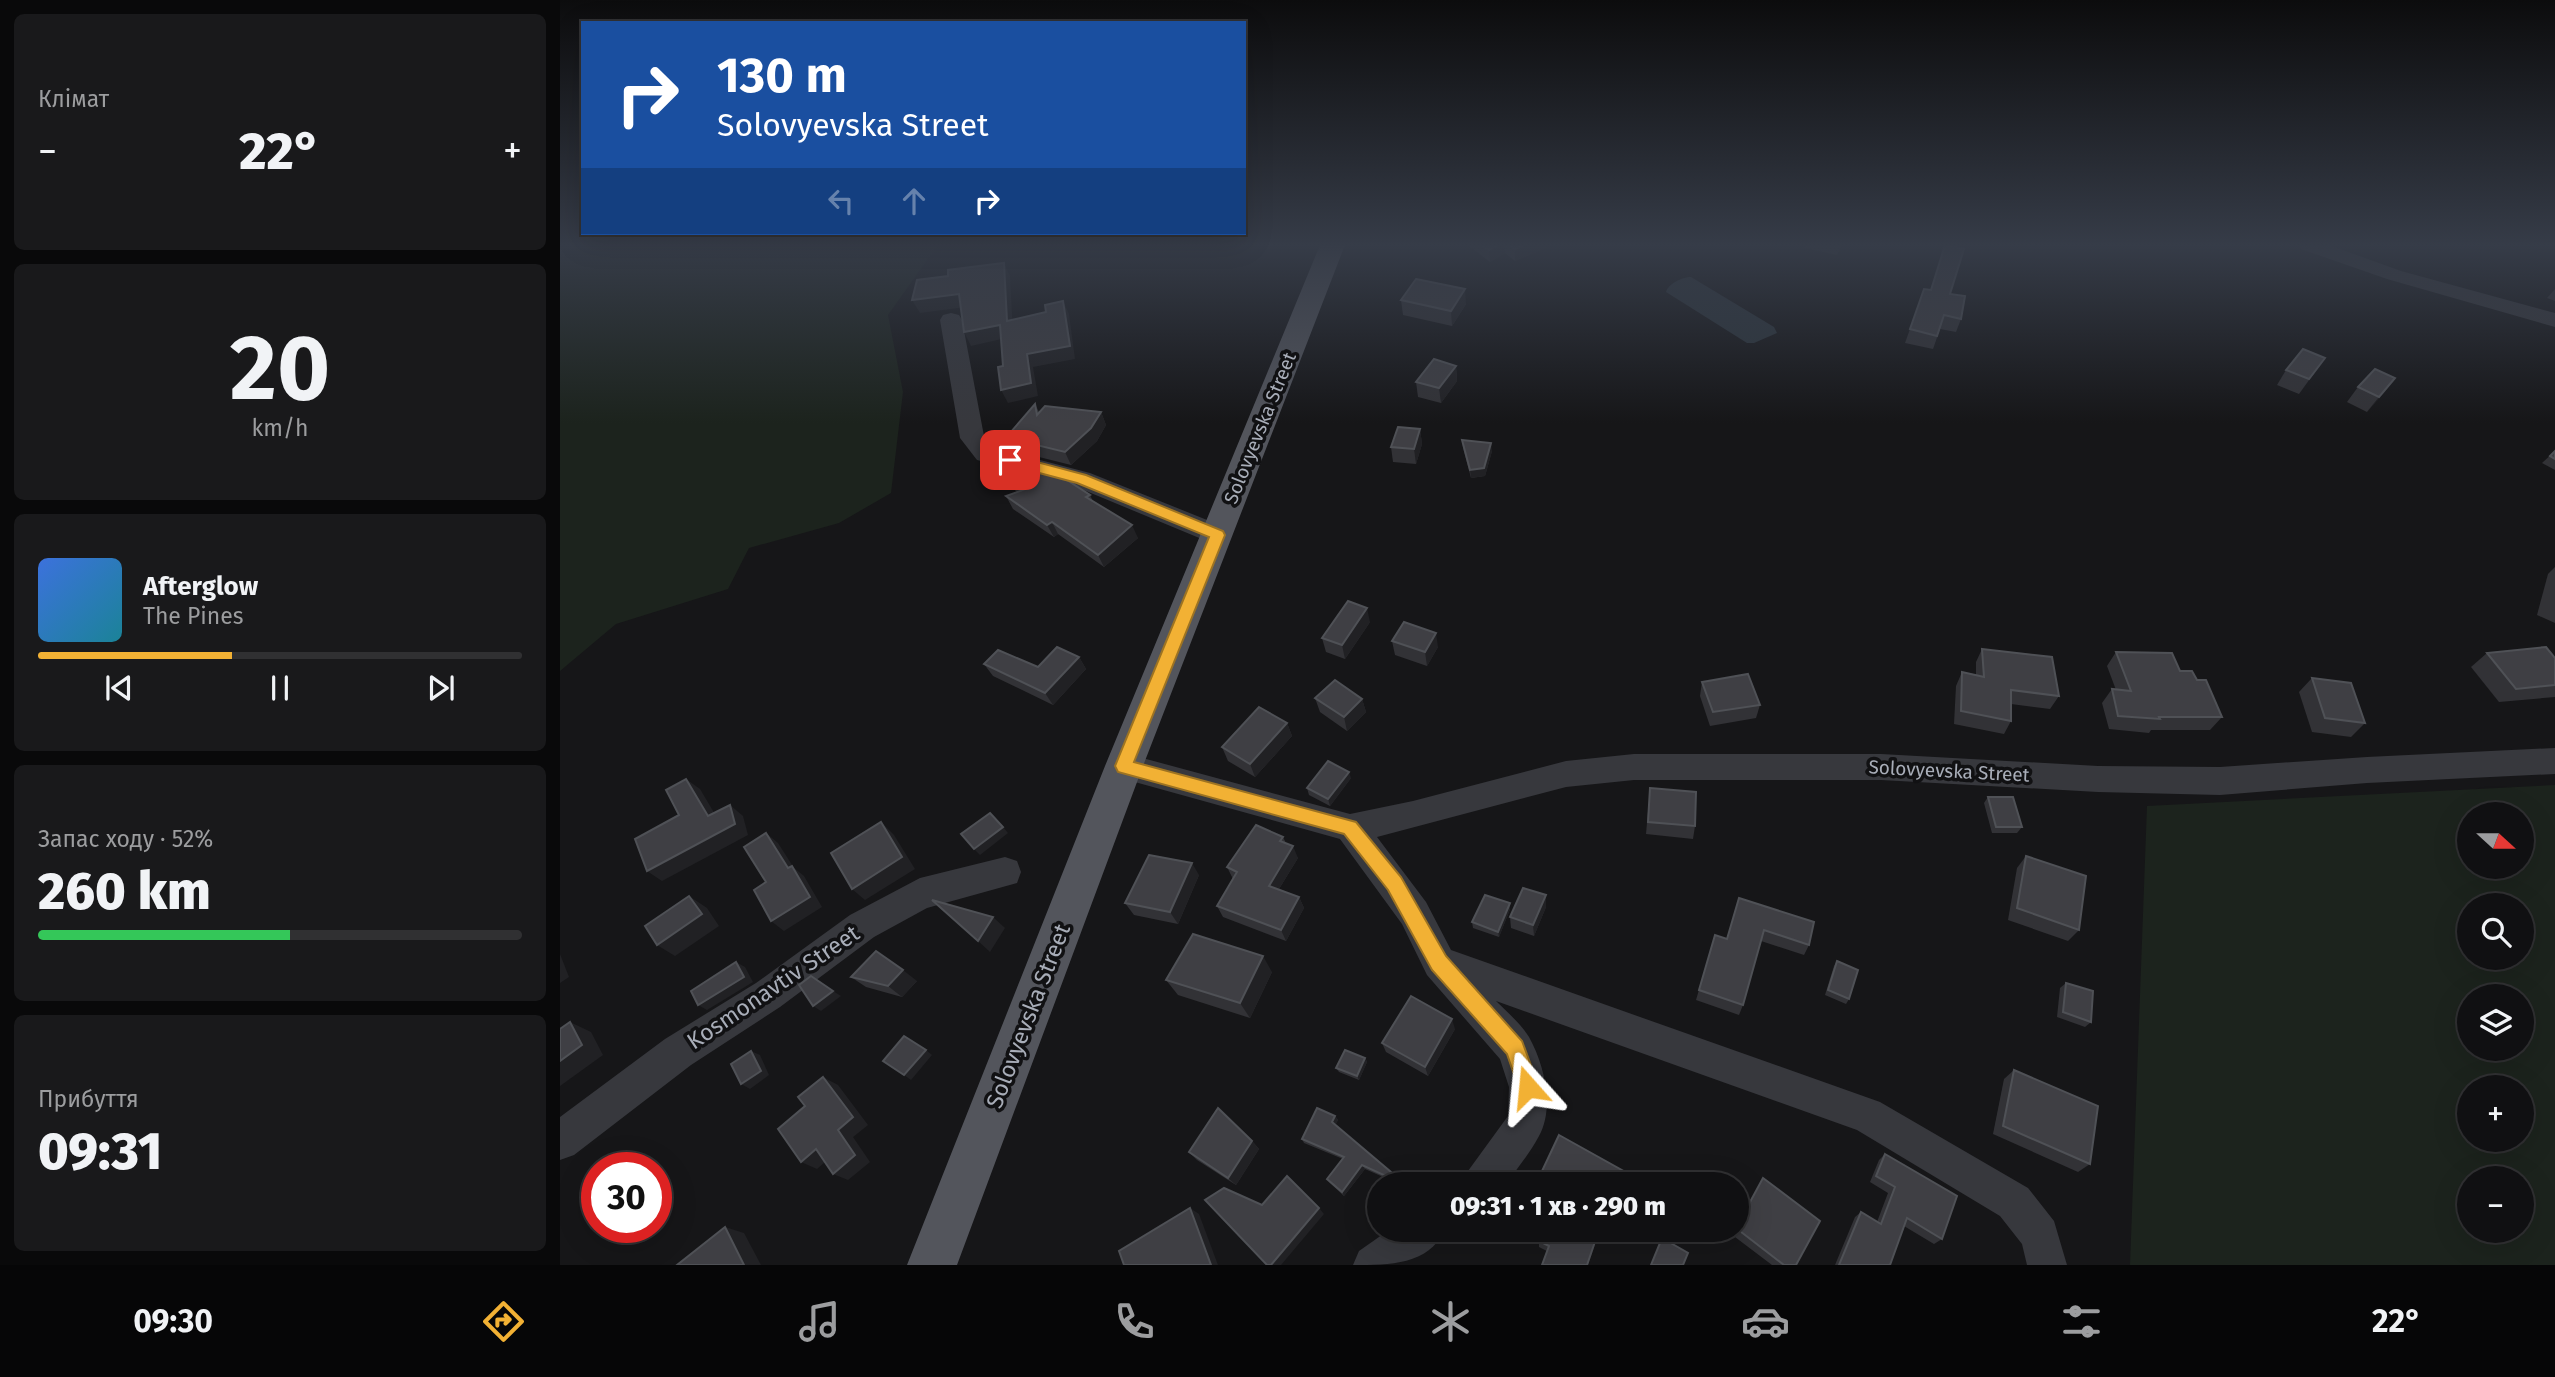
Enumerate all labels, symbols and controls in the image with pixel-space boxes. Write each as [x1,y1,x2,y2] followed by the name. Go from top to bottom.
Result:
[717,46,847,105] text: 130 m
[602,49,693,140] icon: right
[38,85,109,113] text: Клімат
[717,106,989,144] text: Solovyevska Street
[239,120,321,183] text: 22°
[38,128,57,174] text: −
[503,128,522,174] text: +
[822,182,860,220] icon: left
[895,182,933,220] icon: ahead
[968,182,1006,220] icon: right
[230,314,330,423] text: 20
[1219,349,1301,507] street label: Solovyevska Street
[252,414,308,442] text: km/h
[980,430,1040,490] pin
[991,441,1029,479] icon: arrive
[143,571,258,602] text: Afterglow
[143,602,244,630] text: The Pines
[100,669,138,707] icon: previous
[261,669,299,707] icon: pause
[422,669,460,707] icon: next
[1868,755,2030,787] street label: Solovyevska Street
[2457,802,2534,878] north arrow
[2457,802,2534,1243] map controls
[38,825,213,853] text: Запас ходу · 52%
[38,860,211,923] text: 260 km
[2457,893,2534,970] button: search
[681,918,865,1055] street label: Kosmonavtiv Street
[980,919,1076,1112] street label: Solovyevska Street
[2457,984,2534,1061] button: layers
[1491,1050,1565,1124] position arrow
[2457,1075,2534,1152] button: +
[38,1085,139,1113] text: Прибуття
[38,1120,162,1183] text: 09:31
[581,1152,672,1243] speed limit sign: 30
[2457,1166,2534,1243] button: −
[1450,1191,1666,1222] text: 09:31 · 1 хв · 290 m
[479,1297,528,1346] icon: directions
[795,1297,844,1346] icon: music
[1110,1297,1159,1346] icon: phone
[1426,1297,1475,1346] icon: climate
[1741,1297,1790,1346] icon: car
[2057,1297,2106,1346] icon: filters
[133,1302,213,1340] text: 09:30
[2372,1302,2422,1340] text: 22°

